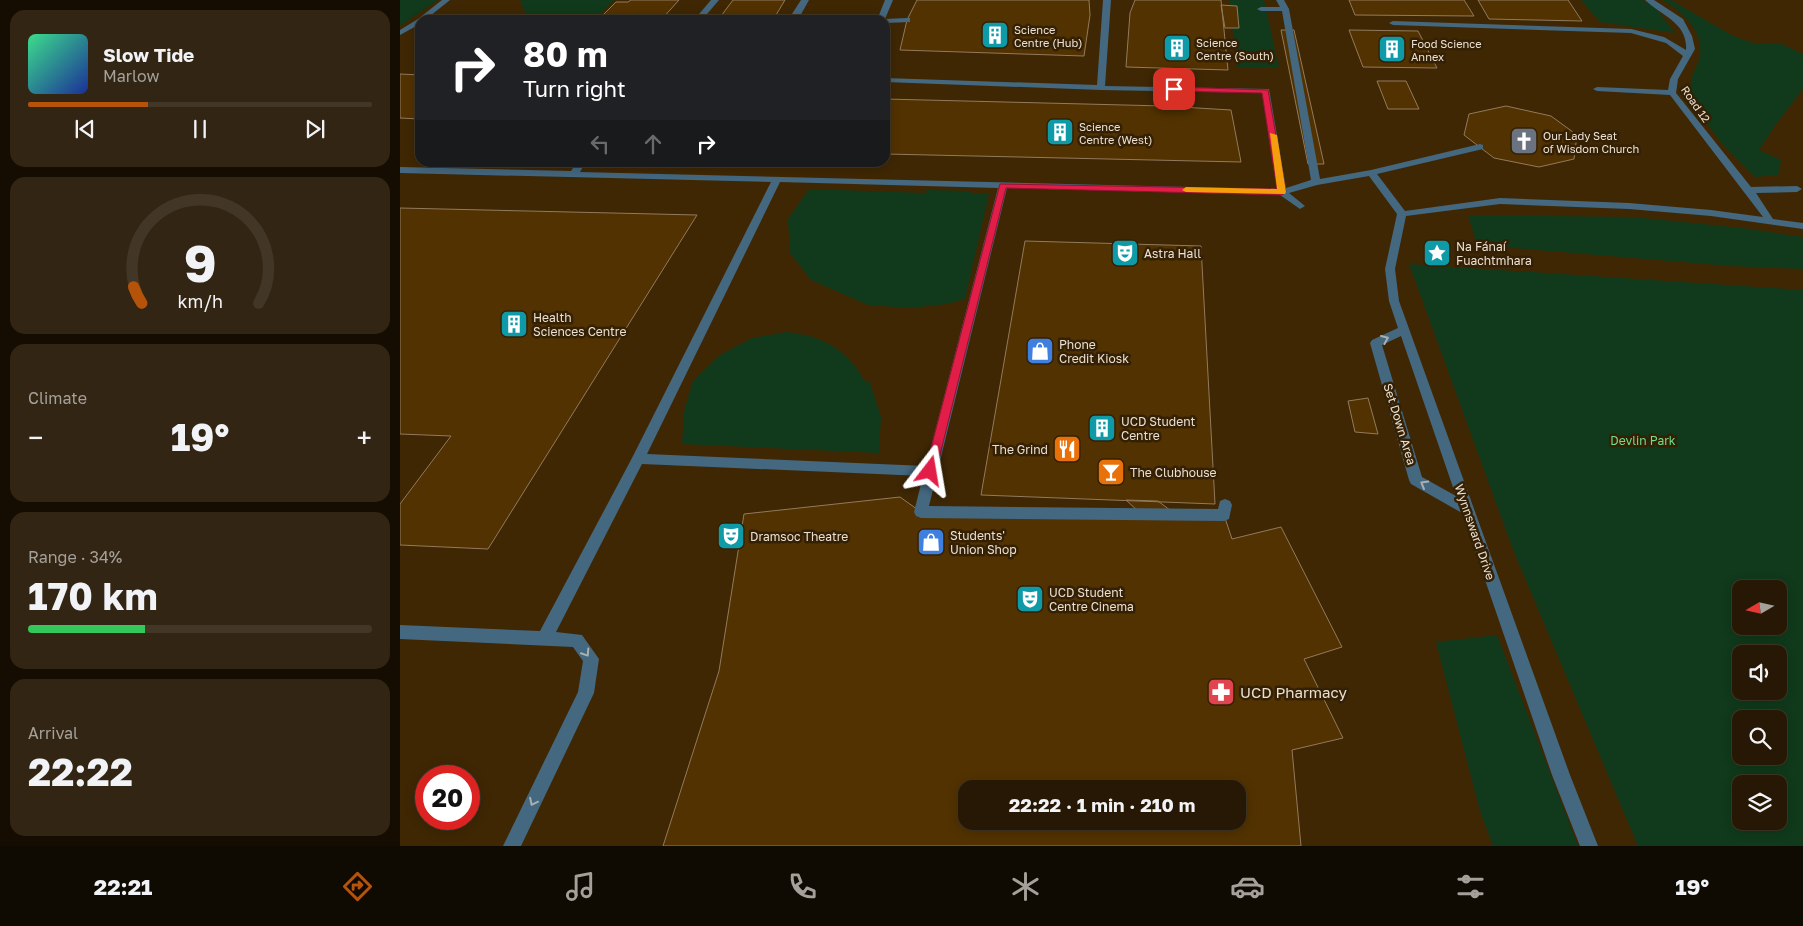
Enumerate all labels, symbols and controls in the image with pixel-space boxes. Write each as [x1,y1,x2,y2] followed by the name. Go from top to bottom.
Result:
[980,20,1010,50] building icon: Science Centre (Hub)
[1014,23,1082,49] place label: Science Centre (Hub)
[523,33,608,75] text: 80 m
[1162,33,1192,63] building icon: Science Centre (South)
[1377,34,1407,64] building icon: Food Science Annex
[440,35,505,100] icon: right
[1196,36,1274,62] place label: Science Centre (South)
[1411,37,1482,63] place label: Food Science Annex
[103,43,194,66] text: Slow Tide
[103,66,159,86] text: Marlow
[1153,68,1195,110] pin
[523,75,626,102] text: Turn right
[1160,75,1188,103] icon: arrive
[1679,83,1713,125] street label: Road 12
[71,115,99,143] icon: previous
[186,115,214,143] icon: pause
[301,115,329,143] icon: next
[1045,117,1075,147] building icon: Science Centre (West)
[1079,120,1152,146] place label: Science Centre (West)
[1509,126,1539,156] church icon: Our Lady Seat of Wisdom Church
[1543,129,1639,155] place label: Our Lady Seat of Wisdom Church
[586,130,614,158] icon: left
[639,130,667,158] icon: ahead
[692,130,720,158] icon: right
[183,231,217,293] text: 9
[1110,238,1140,268] theatre icon: Astra Hall
[1422,238,1452,268] place icon: Na Fánaí Fuachtmhara
[1456,239,1532,268] place label: Na Fánaí Fuachtmhara
[1144,246,1201,261] place label: Astra Hall
[177,290,223,312] text: km/h
[499,309,529,339] building icon: Health Sciences Centre
[533,310,626,339] place label: Health Sciences Centre
[1380,334,1389,345] one-way arrow
[1025,336,1055,366] shop icon: Phone Credit Kiosk
[1059,337,1129,366] place label: Phone Credit Kiosk
[1380,381,1420,467] street label: Set Down Area
[28,388,87,408] text: Climate
[1087,413,1117,443] building icon: UCD Student Centre
[171,414,229,459] text: 19°
[1121,414,1195,443] place label: UCD Student Centre
[28,421,43,454] text: −
[357,421,372,454] text: +
[1610,433,1676,448] park label: Devlin Park
[1052,434,1082,464] restaurant icon: The Grind
[992,442,1048,457] place label: The Grind
[903,444,955,496] position arrow
[1096,457,1126,487] bar icon: The Clubhouse
[1130,465,1217,480] place label: The Clubhouse
[1421,481,1430,491] one-way arrow
[1452,482,1498,582] street label: Wynnsward Drive
[716,521,746,551] theatre icon: Dramsoc Theatre
[916,527,946,557] shop icon: Students' Union Shop
[950,528,1017,557] place label: Students' Union Shop
[750,529,848,544] place label: Dramsoc Theatre
[28,547,122,567] text: Range · 34%
[28,573,158,618] text: 170 km
[1732,580,1788,635] north arrow
[1732,580,1787,830] map controls
[1015,584,1045,614] theatre icon: UCD Student Centre Cinema
[1049,585,1134,614] place label: UCD Student Centre Cinema
[1732,645,1787,700] button: sound
[579,648,589,657] one-way arrow
[1206,677,1236,707] pharmacy icon: UCD Pharmacy
[1240,683,1347,701] place label: UCD Pharmacy
[1732,710,1787,765] button: search
[28,723,78,743] text: Arrival
[28,749,133,794] text: 22:22
[415,765,480,830] speed limit sign: 20
[1732,775,1787,830] button: layers
[1009,793,1195,816] text: 22:22 · 1 min · 210 m
[529,796,539,805] one-way arrow
[340,869,375,904] icon: directions
[563,869,598,904] icon: music
[785,869,820,904] icon: phone
[1008,869,1043,904] icon: climate
[1230,869,1265,904] icon: car
[1453,869,1488,904] icon: filters
[94,873,152,900] text: 22:21
[1675,873,1709,900] text: 19°

